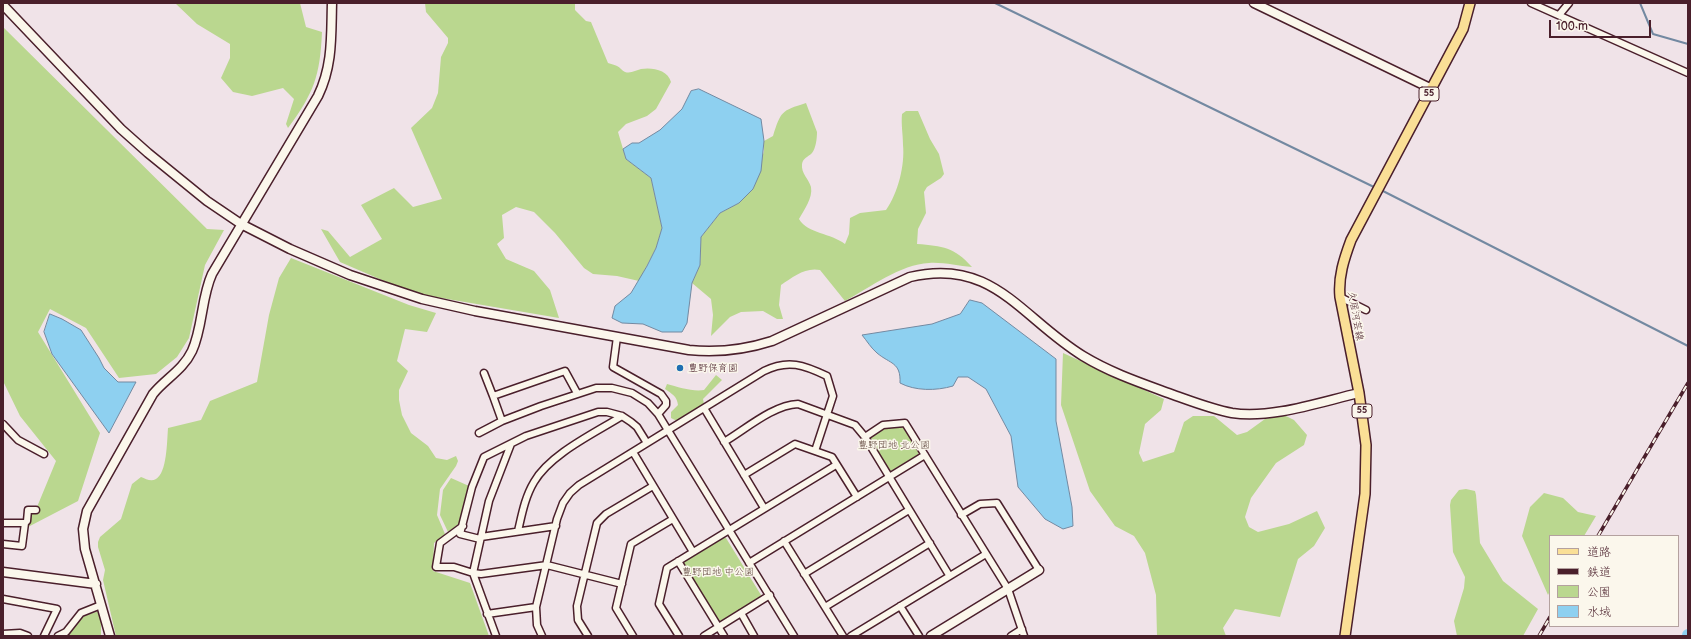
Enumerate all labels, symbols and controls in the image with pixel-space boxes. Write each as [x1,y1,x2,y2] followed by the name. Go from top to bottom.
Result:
[1551,12,1653,38] scale bar
[1556,19,1588,34] text: 100 m
[1419,87,1439,101] road number: 55
[1345,290,1365,342] street label: 久居河芸線
[688,362,738,374] place label: 豊野保育園
[675,363,685,373] marker: 豊野保育園
[1352,404,1372,418] road number: 55
[858,439,930,451] park label: 豊野団地 北公園
[1549,535,1679,627] legend
[1587,545,1611,560] text: 道路
[1587,565,1611,580] text: 鉄道
[682,566,754,578] park label: 豊野団地 中公園
[1587,585,1611,600] text: 公園
[1587,605,1611,620] text: 水域

